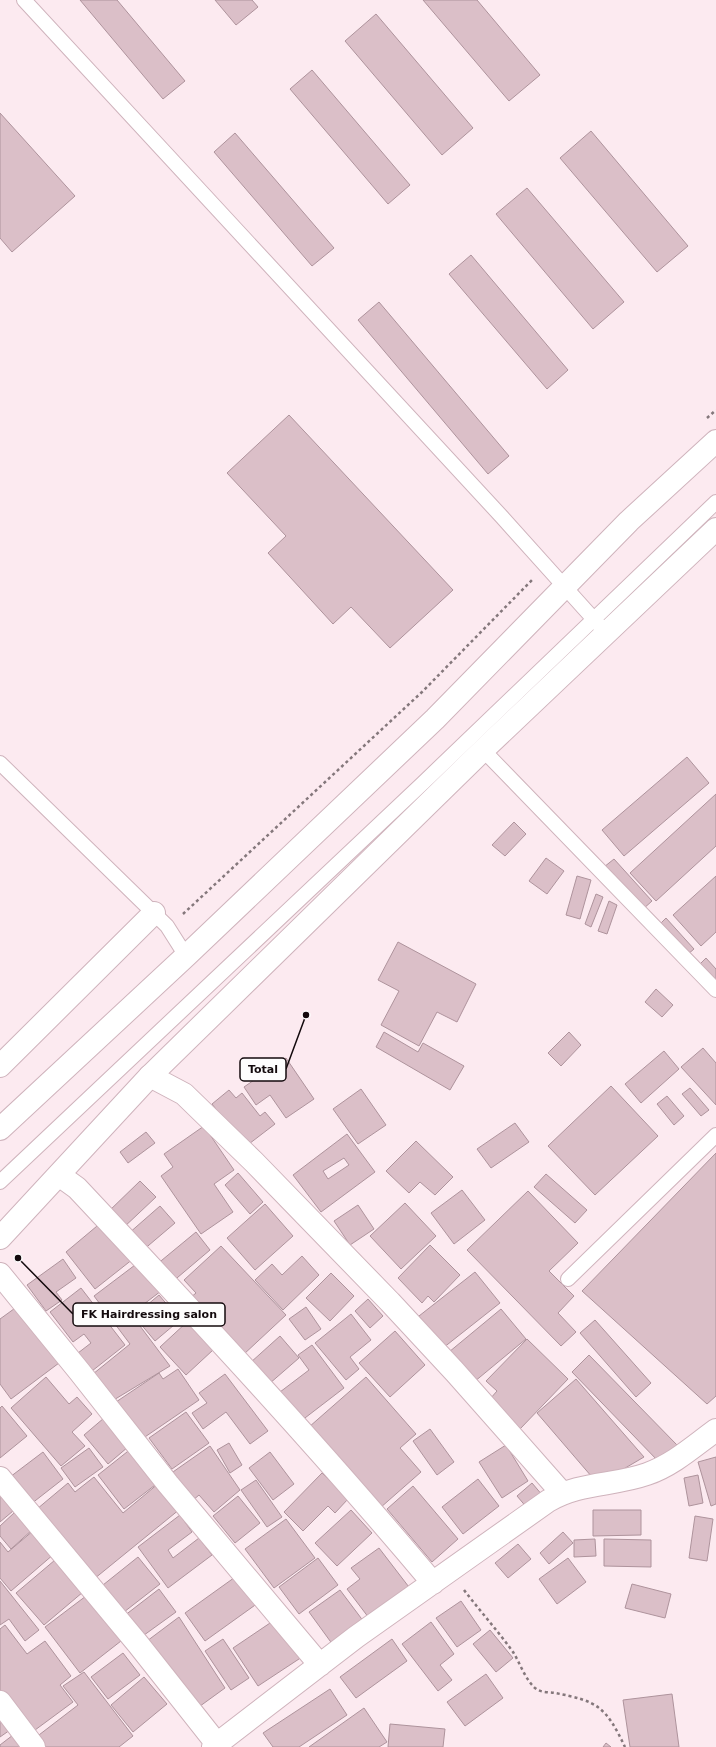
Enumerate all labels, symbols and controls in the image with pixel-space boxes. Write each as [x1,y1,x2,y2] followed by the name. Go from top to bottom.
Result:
[240,1058,286,1081] callout: Total
[248,1063,278,1076] text: Total
[73,1303,225,1326] callout: FK Hairdressing salon
[81,1308,217,1321] text: FK Hairdressing salon

